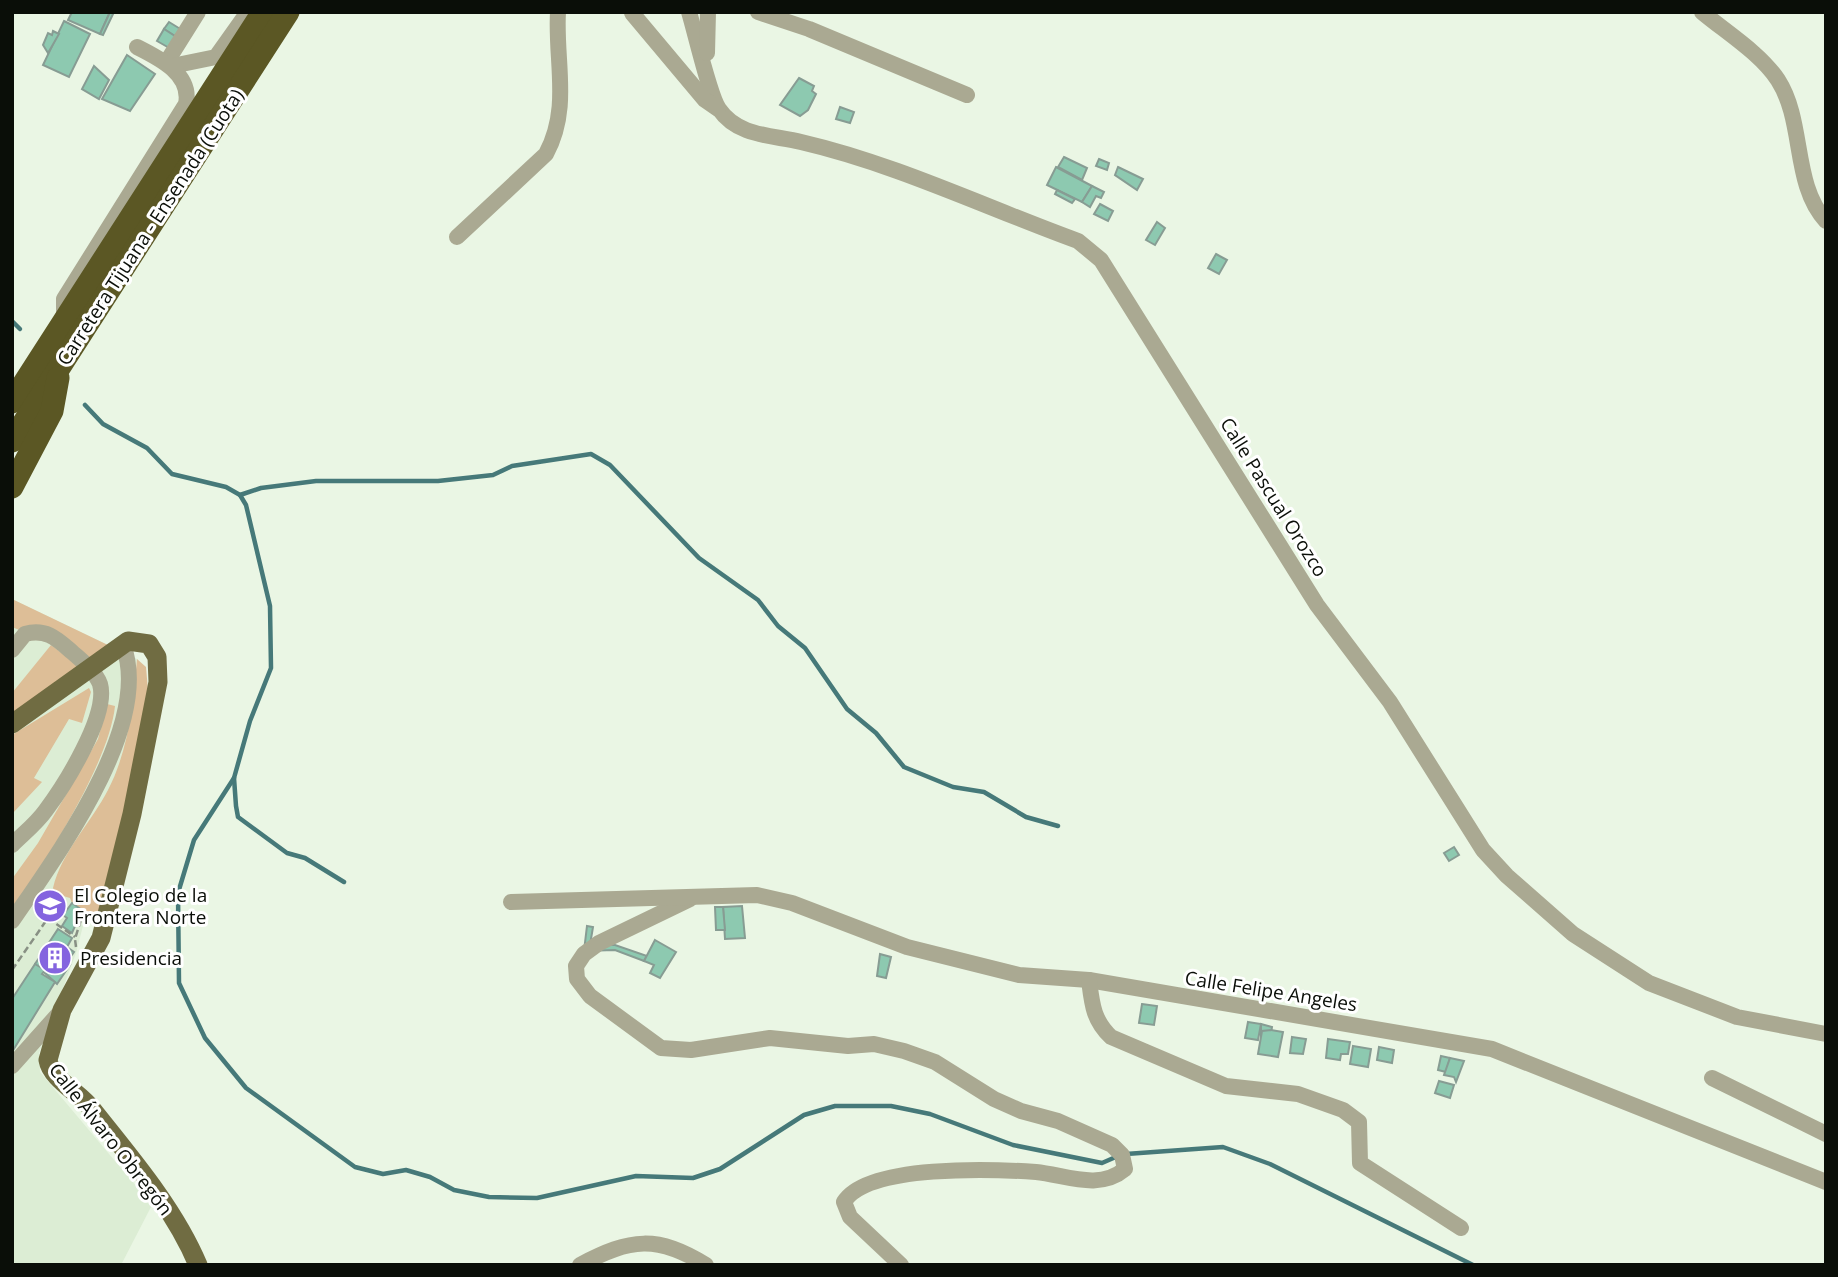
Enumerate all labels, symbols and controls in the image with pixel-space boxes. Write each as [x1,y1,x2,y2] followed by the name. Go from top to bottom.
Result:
[51,84,249,370] street label: Carretera Tijuana - Ensenada (Cuota)
[1214,412,1334,582] street label: Calle Pascual Orozco
[74,882,207,930] place label: El Colegio de la Frontera Norte
[31,887,69,925] school or university icon: El Colegio de la Frontera Norte
[36,939,74,977] building icon: Presidencia
[80,945,182,971] place label: Presidencia
[1183,965,1359,1017] street label: Calle Felipe Angeles
[43,1057,179,1221] street label: Calle Álvaro Obregón

